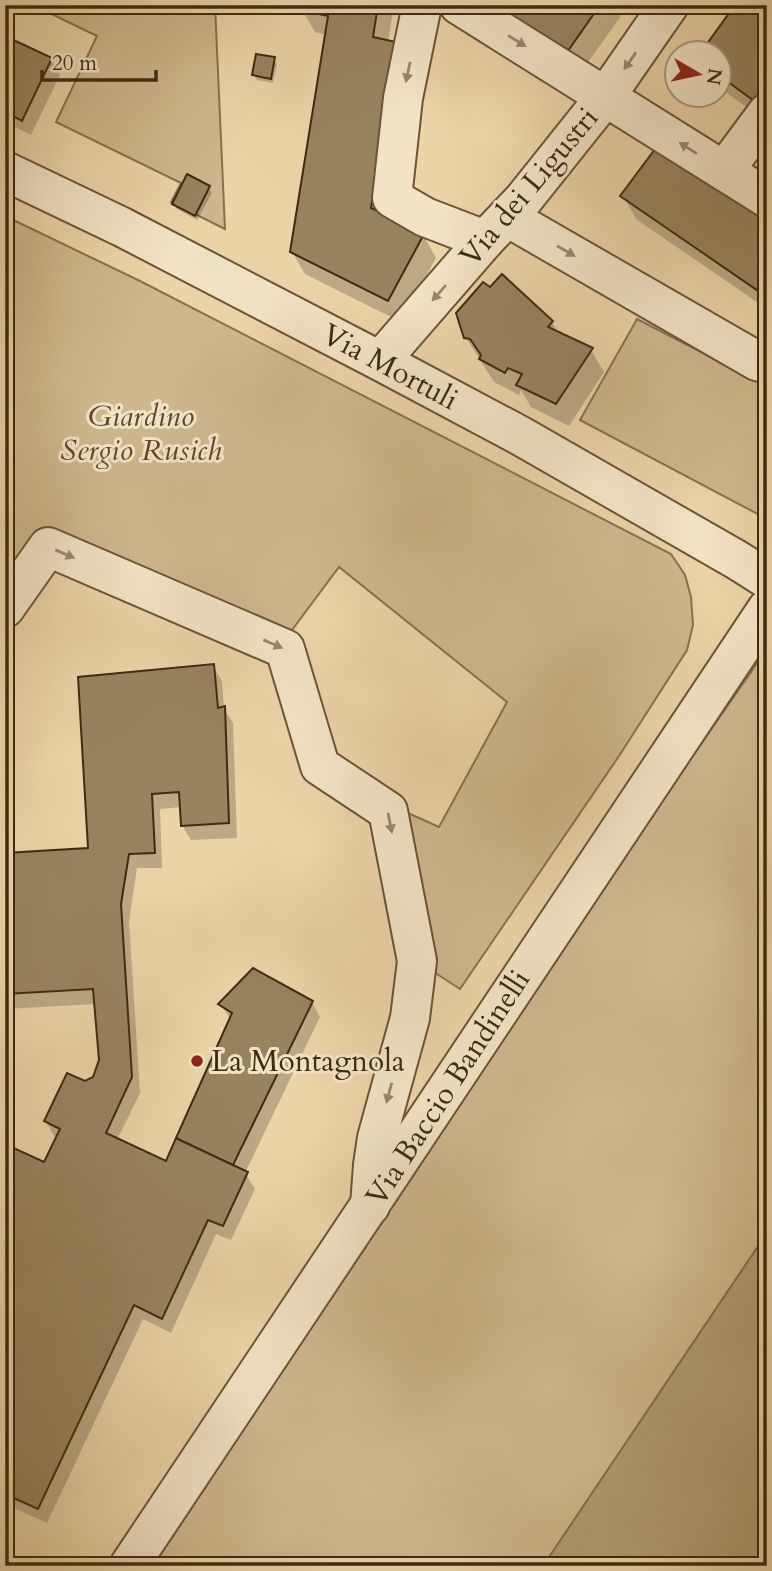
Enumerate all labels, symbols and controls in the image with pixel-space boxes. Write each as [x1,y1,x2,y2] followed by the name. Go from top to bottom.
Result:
[507,35,526,48] one-way arrow
[42,38,156,82] scale bar
[664,38,734,108] north arrow
[52,49,97,78] text: 20 m
[623,52,637,70] one-way arrow
[403,61,414,83] one-way arrow
[700,66,728,87] text: N
[450,99,608,275] street label: Via dei Ligustri
[679,142,698,155] one-way arrow
[557,245,576,257] one-way arrow
[431,284,447,301] one-way arrow
[315,314,465,420] street label: Via Mortuli
[60,396,222,471] park label: Giardino Sergio Rusich
[54,549,75,560] one-way arrow
[263,639,284,650] one-way arrow
[384,812,395,834] one-way arrow
[356,962,540,1214] street label: Via Baccio Bandinelli
[211,1041,405,1082] place label: La Montagnola
[189,1053,205,1069] marker: La Montagnola
[384,1083,394,1104] one-way arrow

